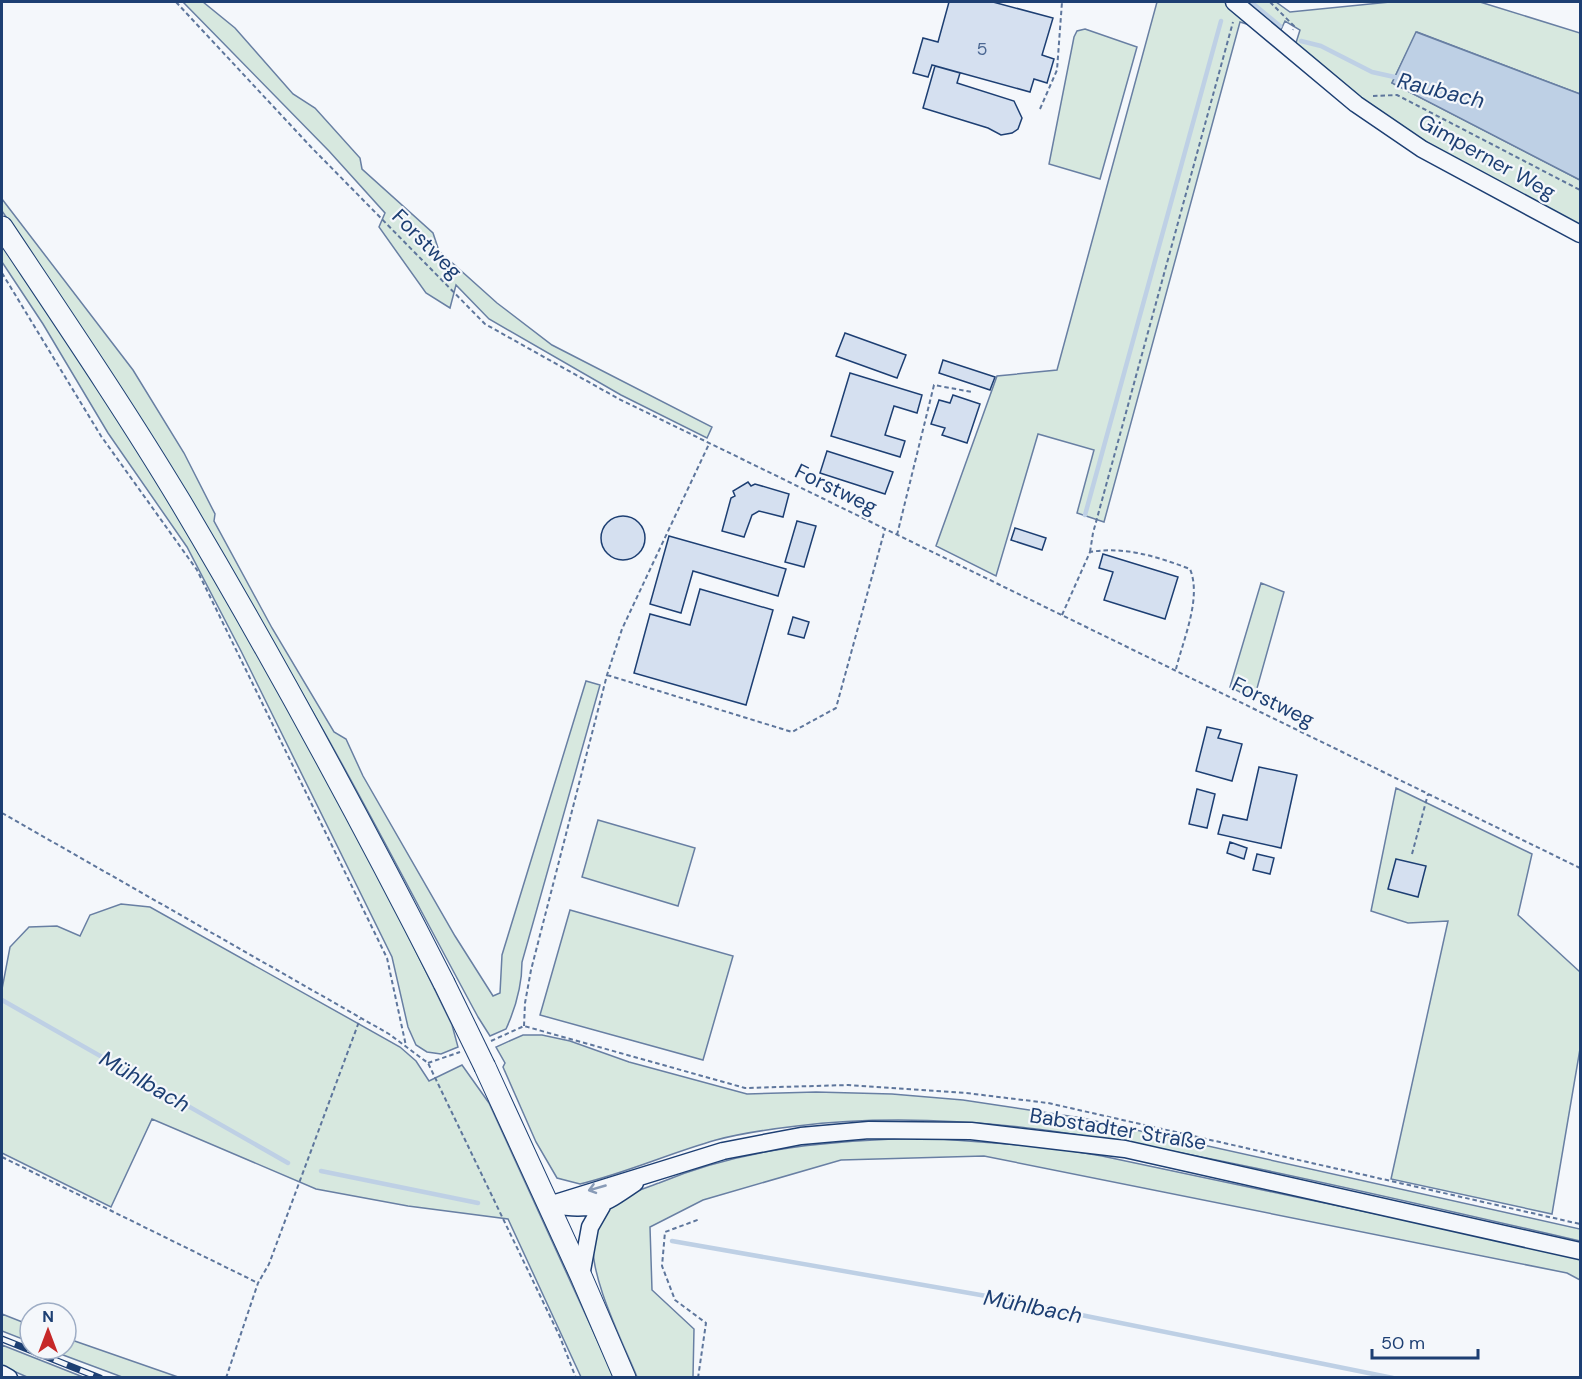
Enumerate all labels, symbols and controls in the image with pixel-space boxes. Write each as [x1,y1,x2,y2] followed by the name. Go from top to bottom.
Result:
[977,37,987,61] house number: 5
[1394,66,1488,115] water label: Raubach
[1413,108,1561,206] street label: Gimperner Weg
[386,203,468,285] street label: Forstweg
[790,457,882,521] street label: Forstweg
[1227,670,1319,734] street label: Forstweg
[94,1044,195,1119] water label: Mühlbach
[1028,1101,1208,1157] street label: Babstadter Straße
[588,1183,607,1195] one-way arrow
[981,1283,1085,1330] water label: Mühlbach
[18,1301,78,1361] north arrow
[42,1306,54,1327] text: N
[1372,1322,1478,1360] scale bar
[1381,1331,1425,1355] text: 50 m

